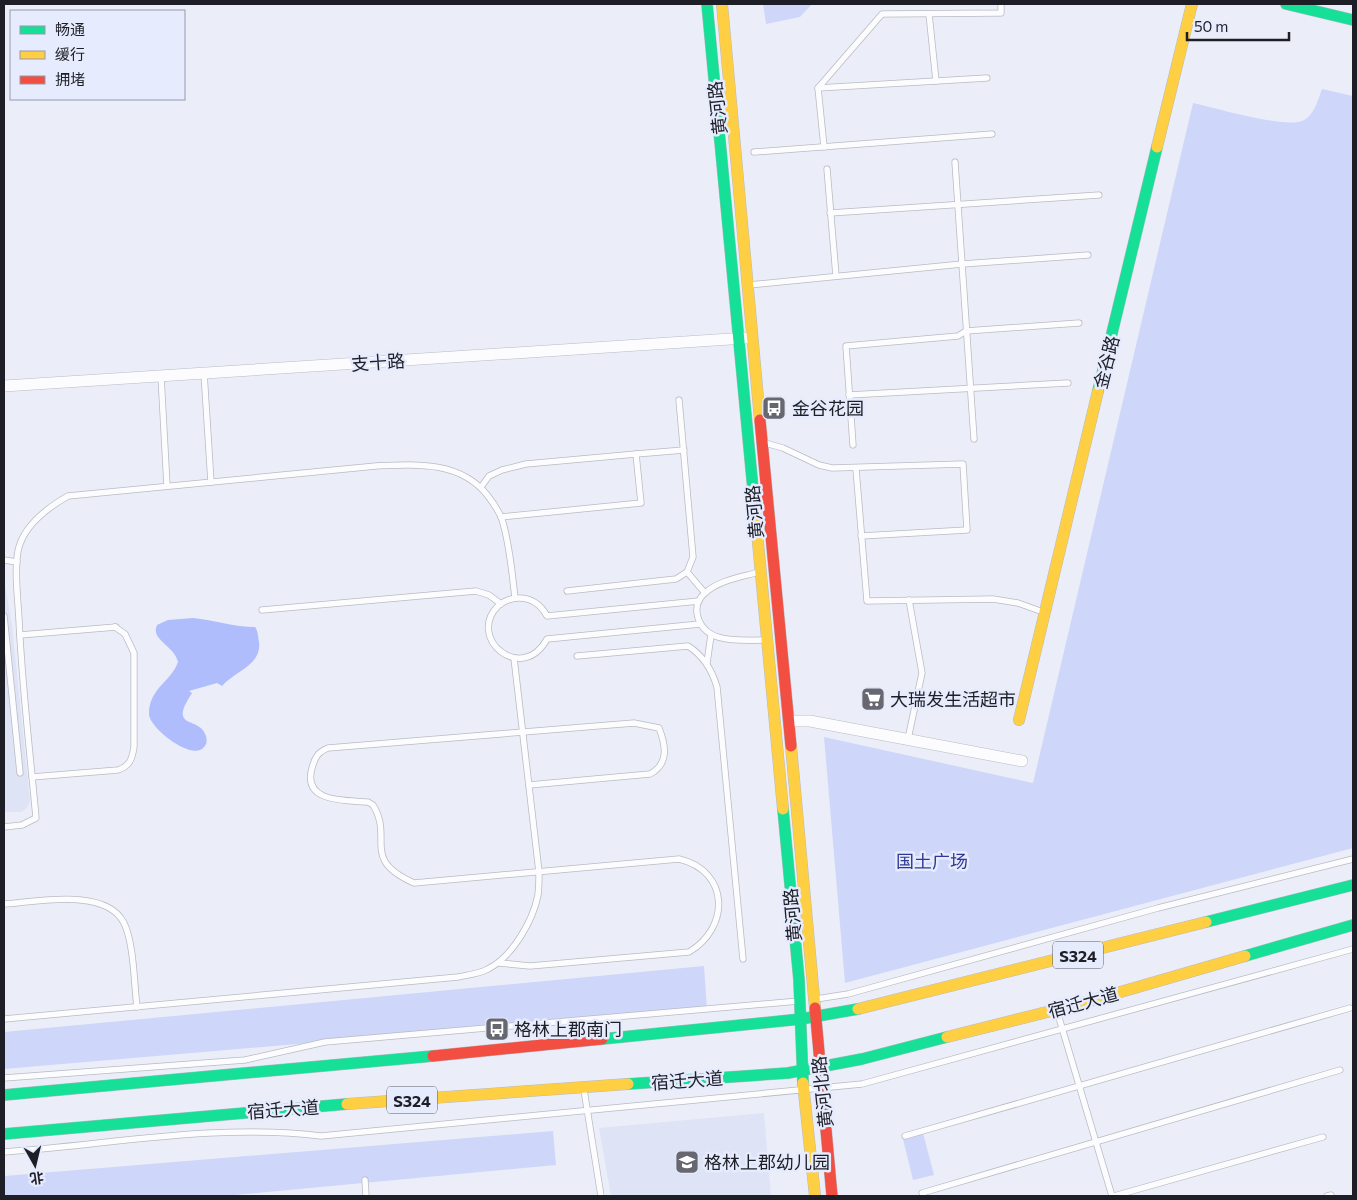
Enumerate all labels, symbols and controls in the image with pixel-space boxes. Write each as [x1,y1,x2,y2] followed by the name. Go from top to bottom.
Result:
[10,10,185,100] legend
[1187,10,1290,42] scale bar
[1194,17,1228,35] text: 50 m
[55,20,85,38] text: 畅通
[55,45,85,63] text: 缓行
[55,70,85,88] text: 拥堵
[703,80,731,136] street label: 黄河路
[1089,333,1123,391] street label: 金谷路
[350,349,406,375] street label: 支十路
[761,395,787,421] bus stop icon: 金谷花园
[792,397,864,419] place label: 金谷花园
[741,484,767,540] street label: 黄河路
[860,686,886,712] supermarket icon: 大瑞发生活超市
[890,688,1016,710] place label: 大瑞发生活超市
[896,850,968,872] park label: 国土广场
[779,887,805,943] street label: 黄河路
[1053,942,1103,968] road number: S324
[1045,982,1121,1022] street label: 宿迁大道
[484,1016,510,1042] bus stop icon: 格林上郡南门
[514,1018,622,1040] place label: 格林上郡南门
[807,1055,837,1129] street label: 黄河北路
[650,1067,724,1093] street label: 宿迁大道
[387,1086,437,1114] road number: S324
[246,1096,320,1122] street label: 宿迁大道
[10,1140,60,1190] north arrow
[674,1149,700,1175] school or university icon: 格林上郡幼儿园
[704,1151,830,1173] place label: 格林上郡幼儿园
[29,1169,45,1188] text: 北

